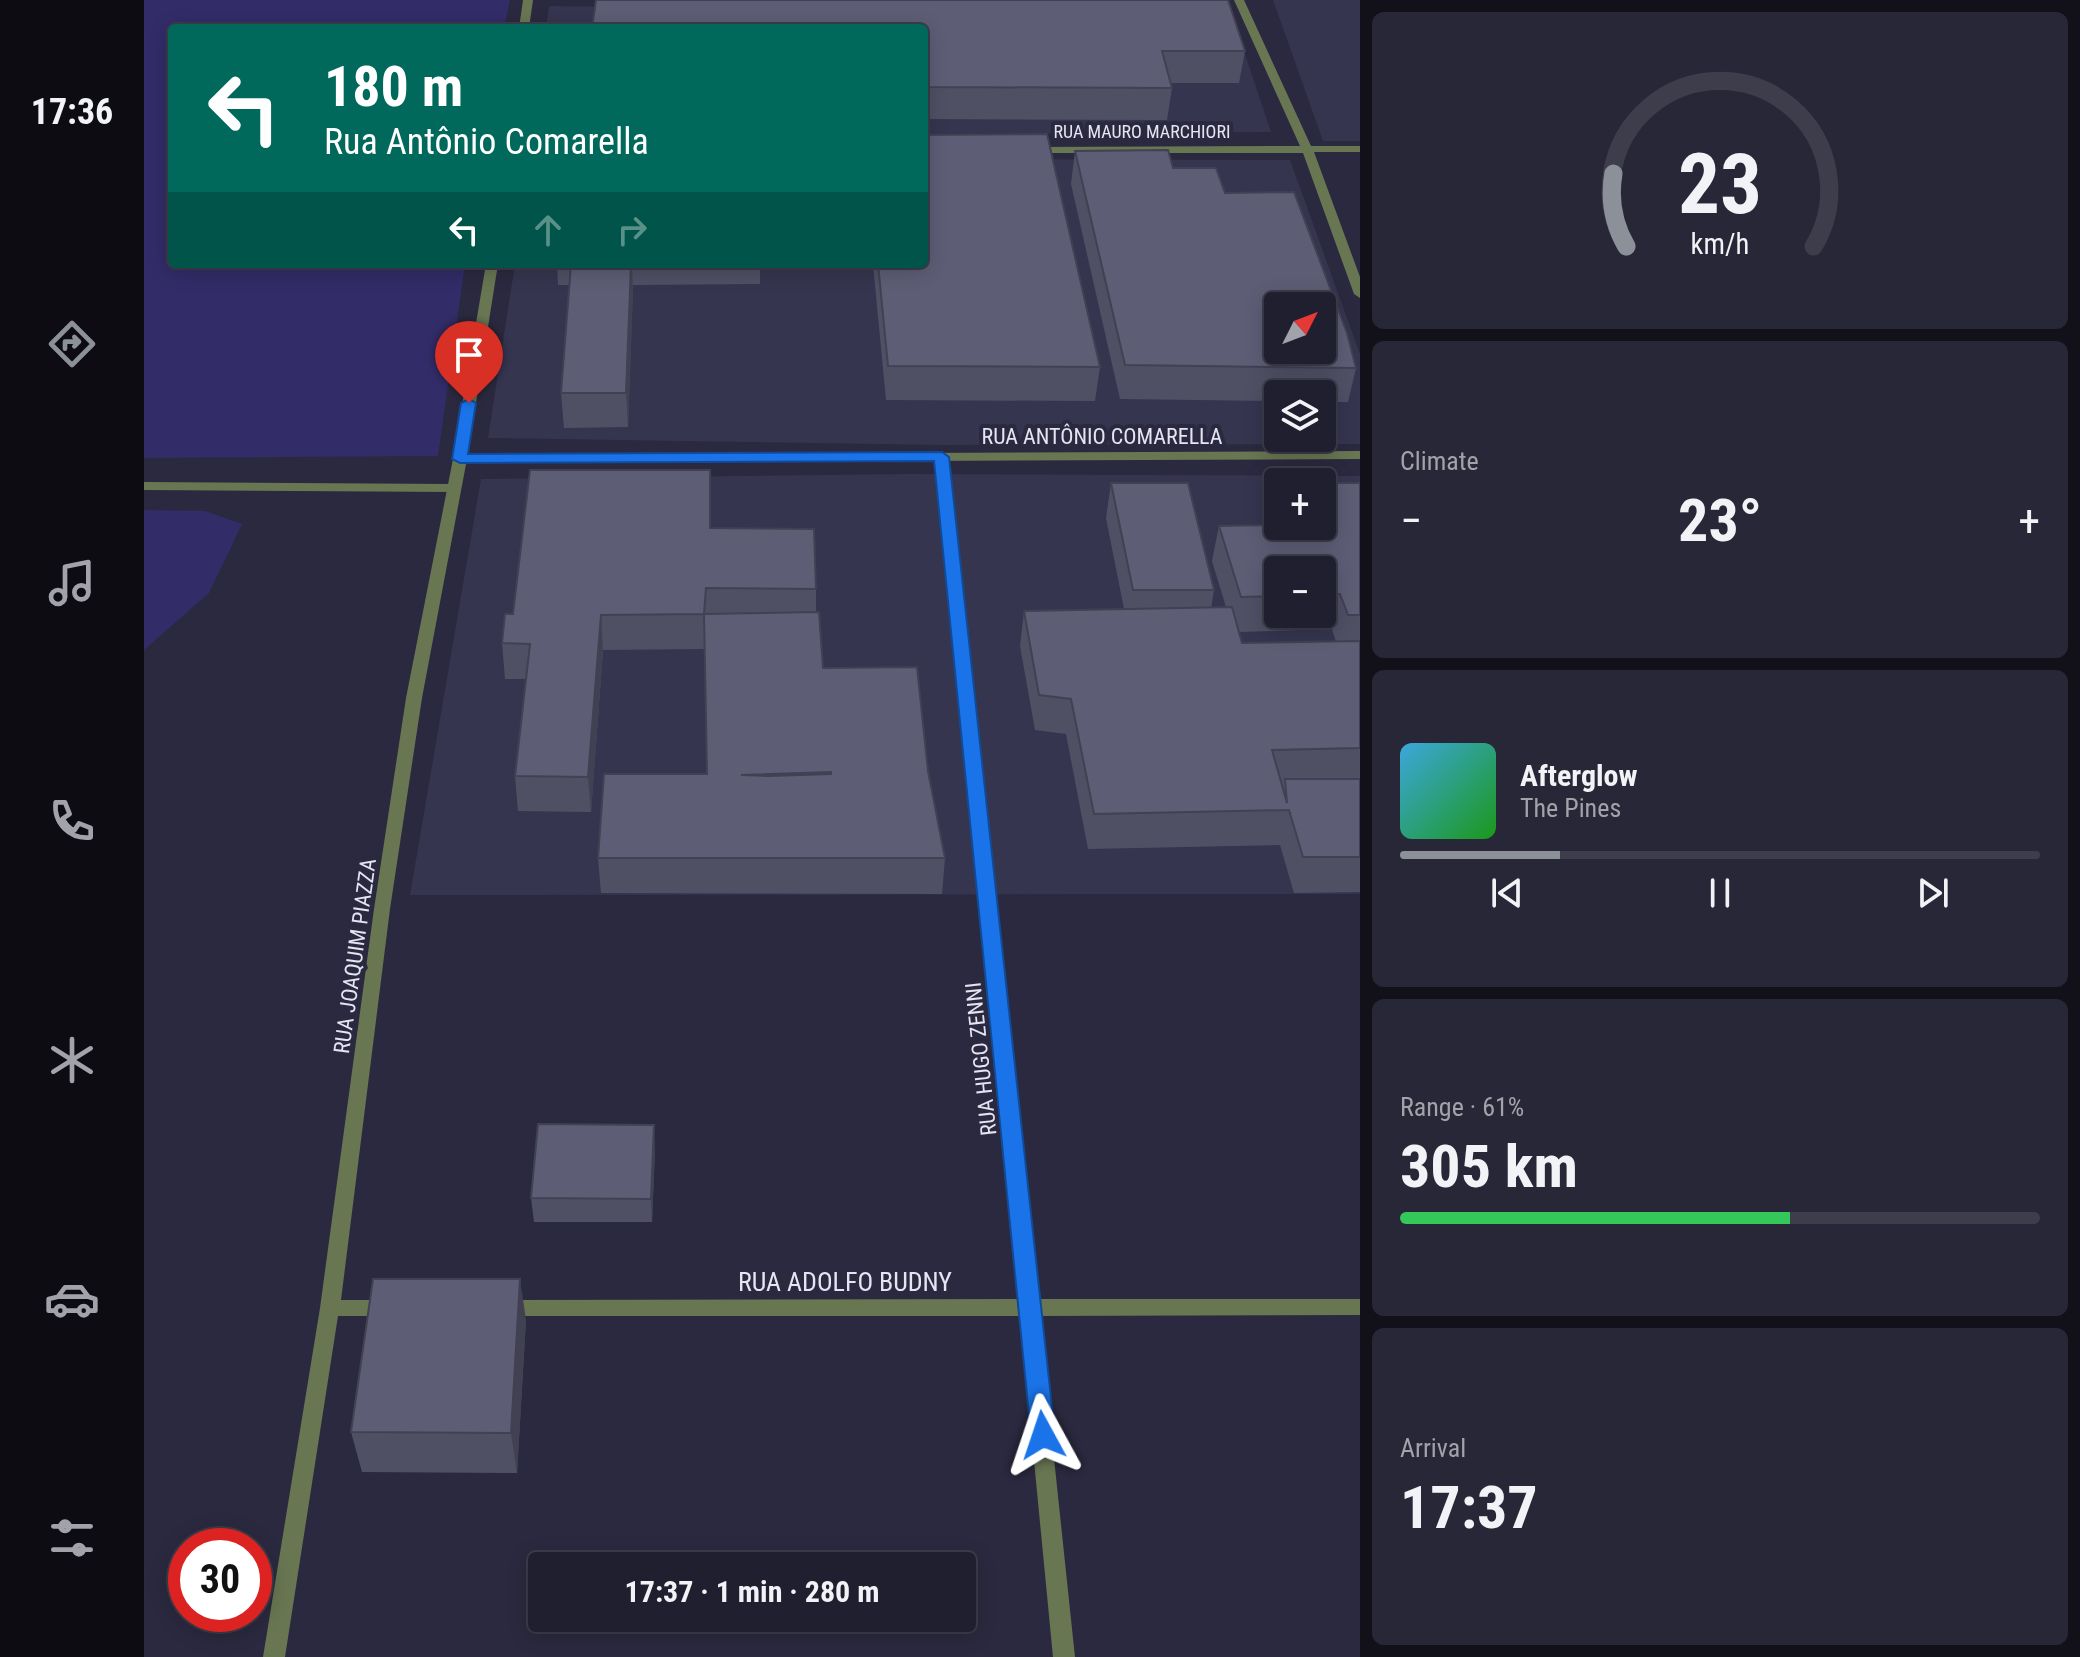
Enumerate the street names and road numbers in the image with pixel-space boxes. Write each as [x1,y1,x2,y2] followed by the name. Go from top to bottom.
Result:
[1053,121,1231,142] street label: RUA MAURO MARCHIORI
[982,423,1223,449] street label: RUA ANTÔNIO COMARELLA
[329,856,381,1055] street label: RUA JOAQUIM PIAZZA
[961,981,1001,1137] street label: RUA HUGO ZENNI
[738,1267,952,1297] street label: RUA ADOLFO BUDNY

